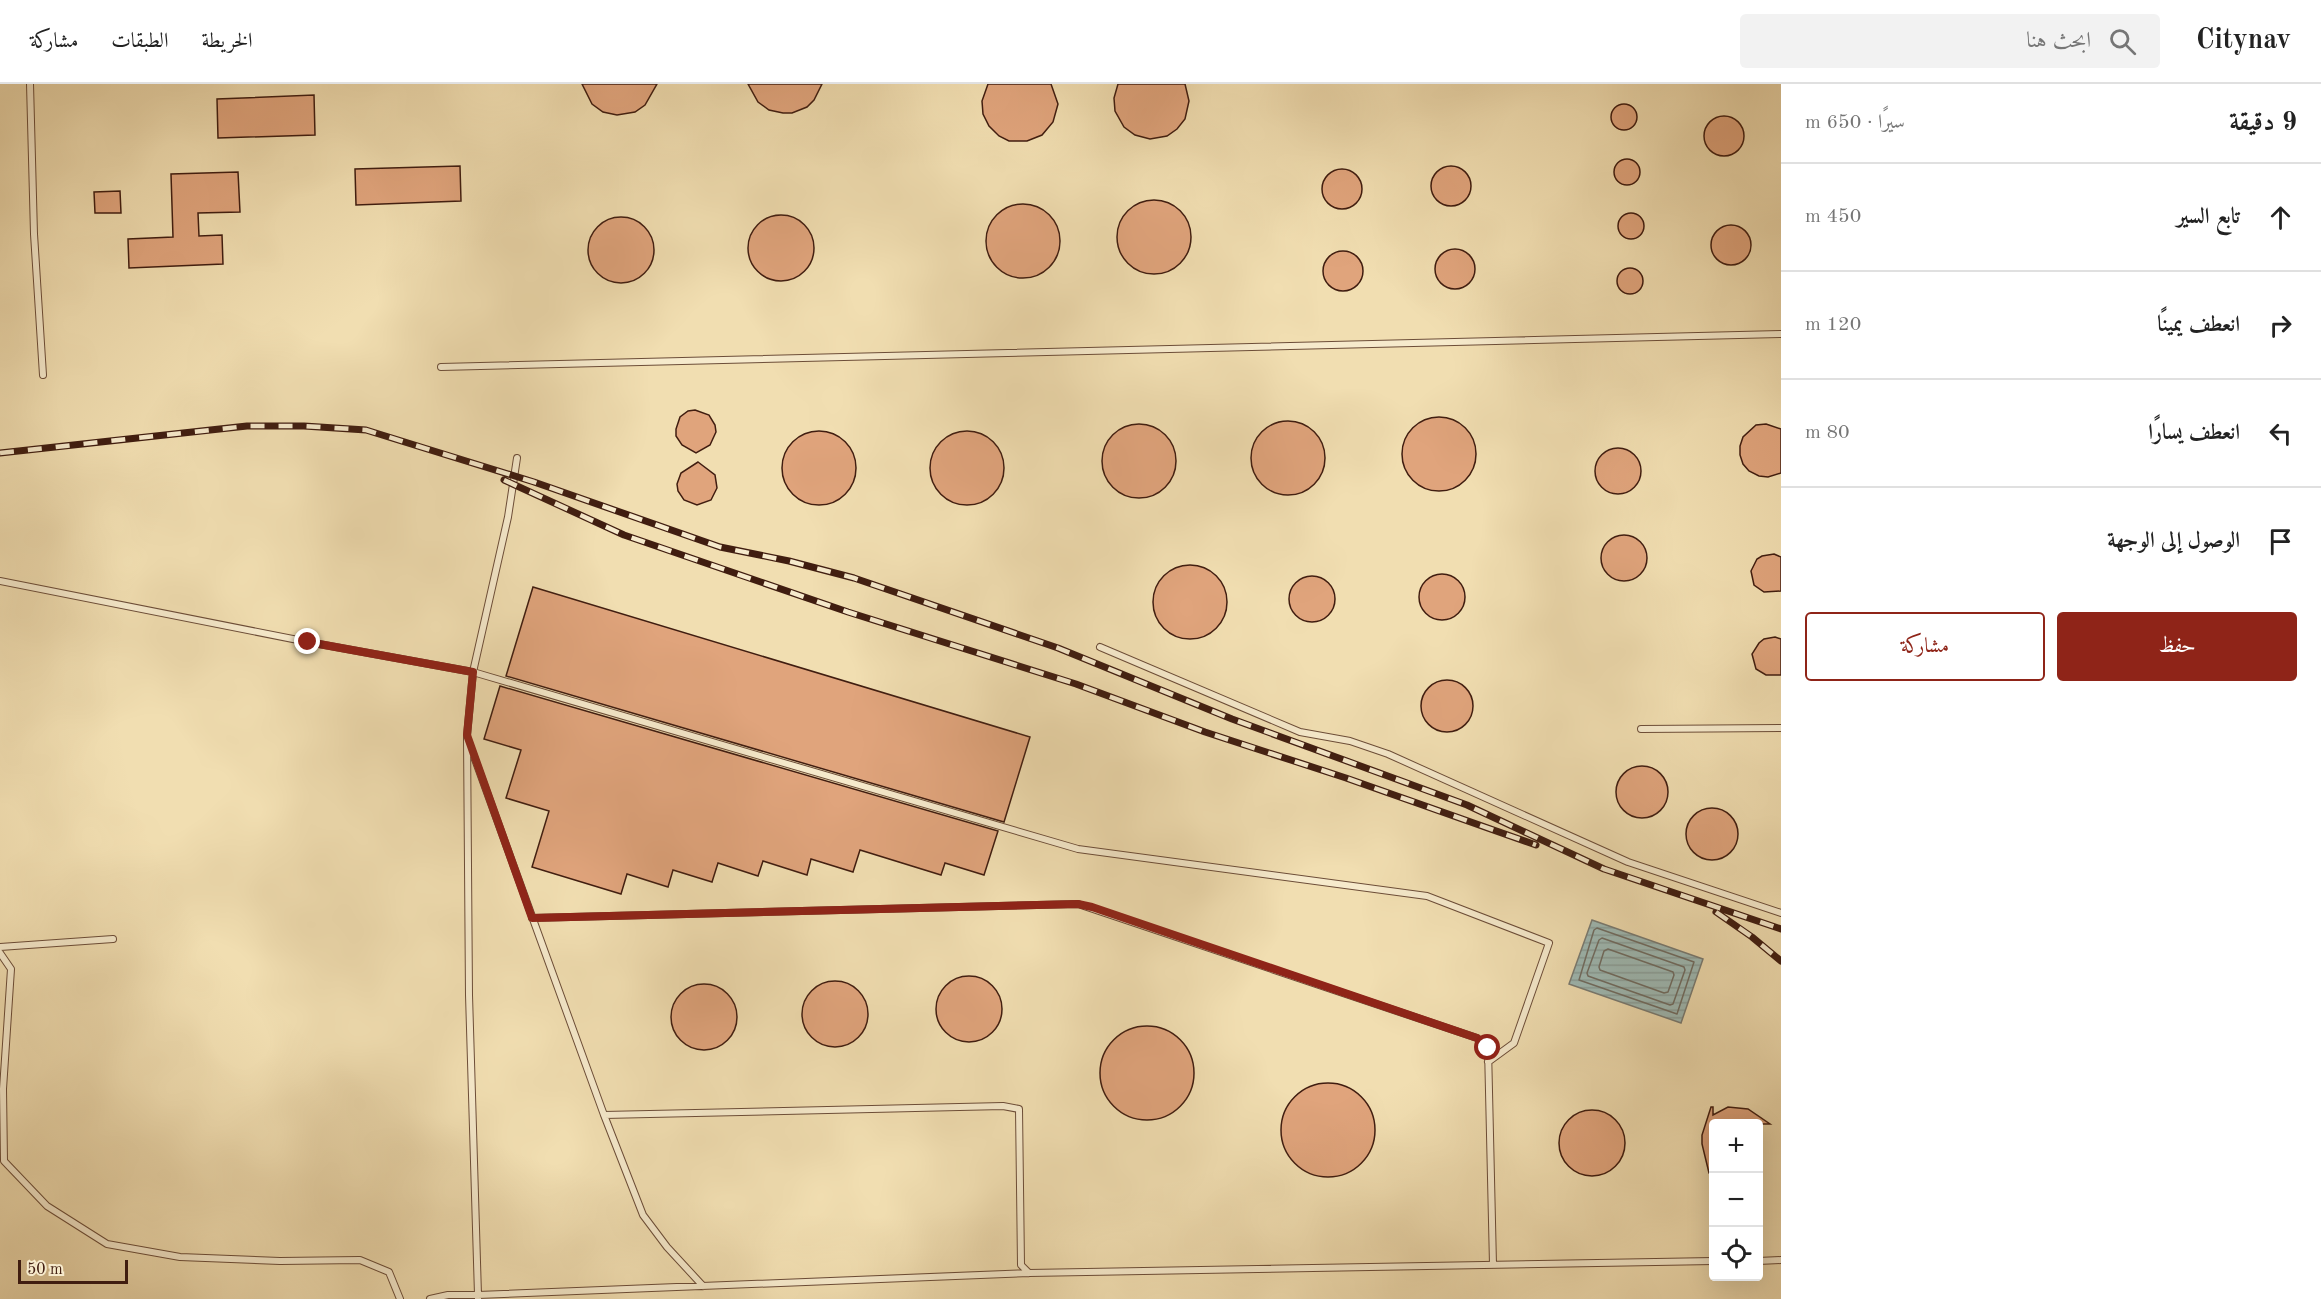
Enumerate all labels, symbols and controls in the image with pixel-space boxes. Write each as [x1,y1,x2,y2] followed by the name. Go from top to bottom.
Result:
[1740,14,2160,68] search box
[2106,25,2139,58] icon: search
[2196,27,2291,55] text: Citynav
[2026,30,2091,52] text: ابحث هنا
[30,31,78,52] text: مشاركة
[111,31,168,52] text: الطبقات
[201,31,253,52] text: الخريطة
[2229,110,2297,136] text: 9 دقيقة
[1805,113,1905,133] text: سيرًا · 650 m
[2264,201,2297,234] icon: ahead
[2176,206,2240,228] text: تابع السير
[1805,207,1861,227] text: 450 m
[2264,309,2297,342] icon: right
[2157,314,2240,336] text: انعطف يمينًا
[1805,315,1861,335] text: 120 m
[2264,417,2297,450] icon: left
[2148,422,2240,444] text: انعطف يسارًا
[1805,423,1850,443] text: 80 m
[2264,525,2297,558] icon: arrive
[2107,530,2240,552] text: الوصول إلى الوجهة
[1805,612,2045,681] button: مشاركة
[2057,612,2297,681] button: حفظ
[294,628,320,654] route end
[1474,1034,1500,1060] route start
[1709,1119,1763,1281] map controls
[1709,1119,1763,1173] button: +
[1709,1173,1763,1227] button: −
[1709,1227,1763,1281] button: locate
[18,1257,128,1284] scale bar
[27,1262,63,1278] text: 50 m

